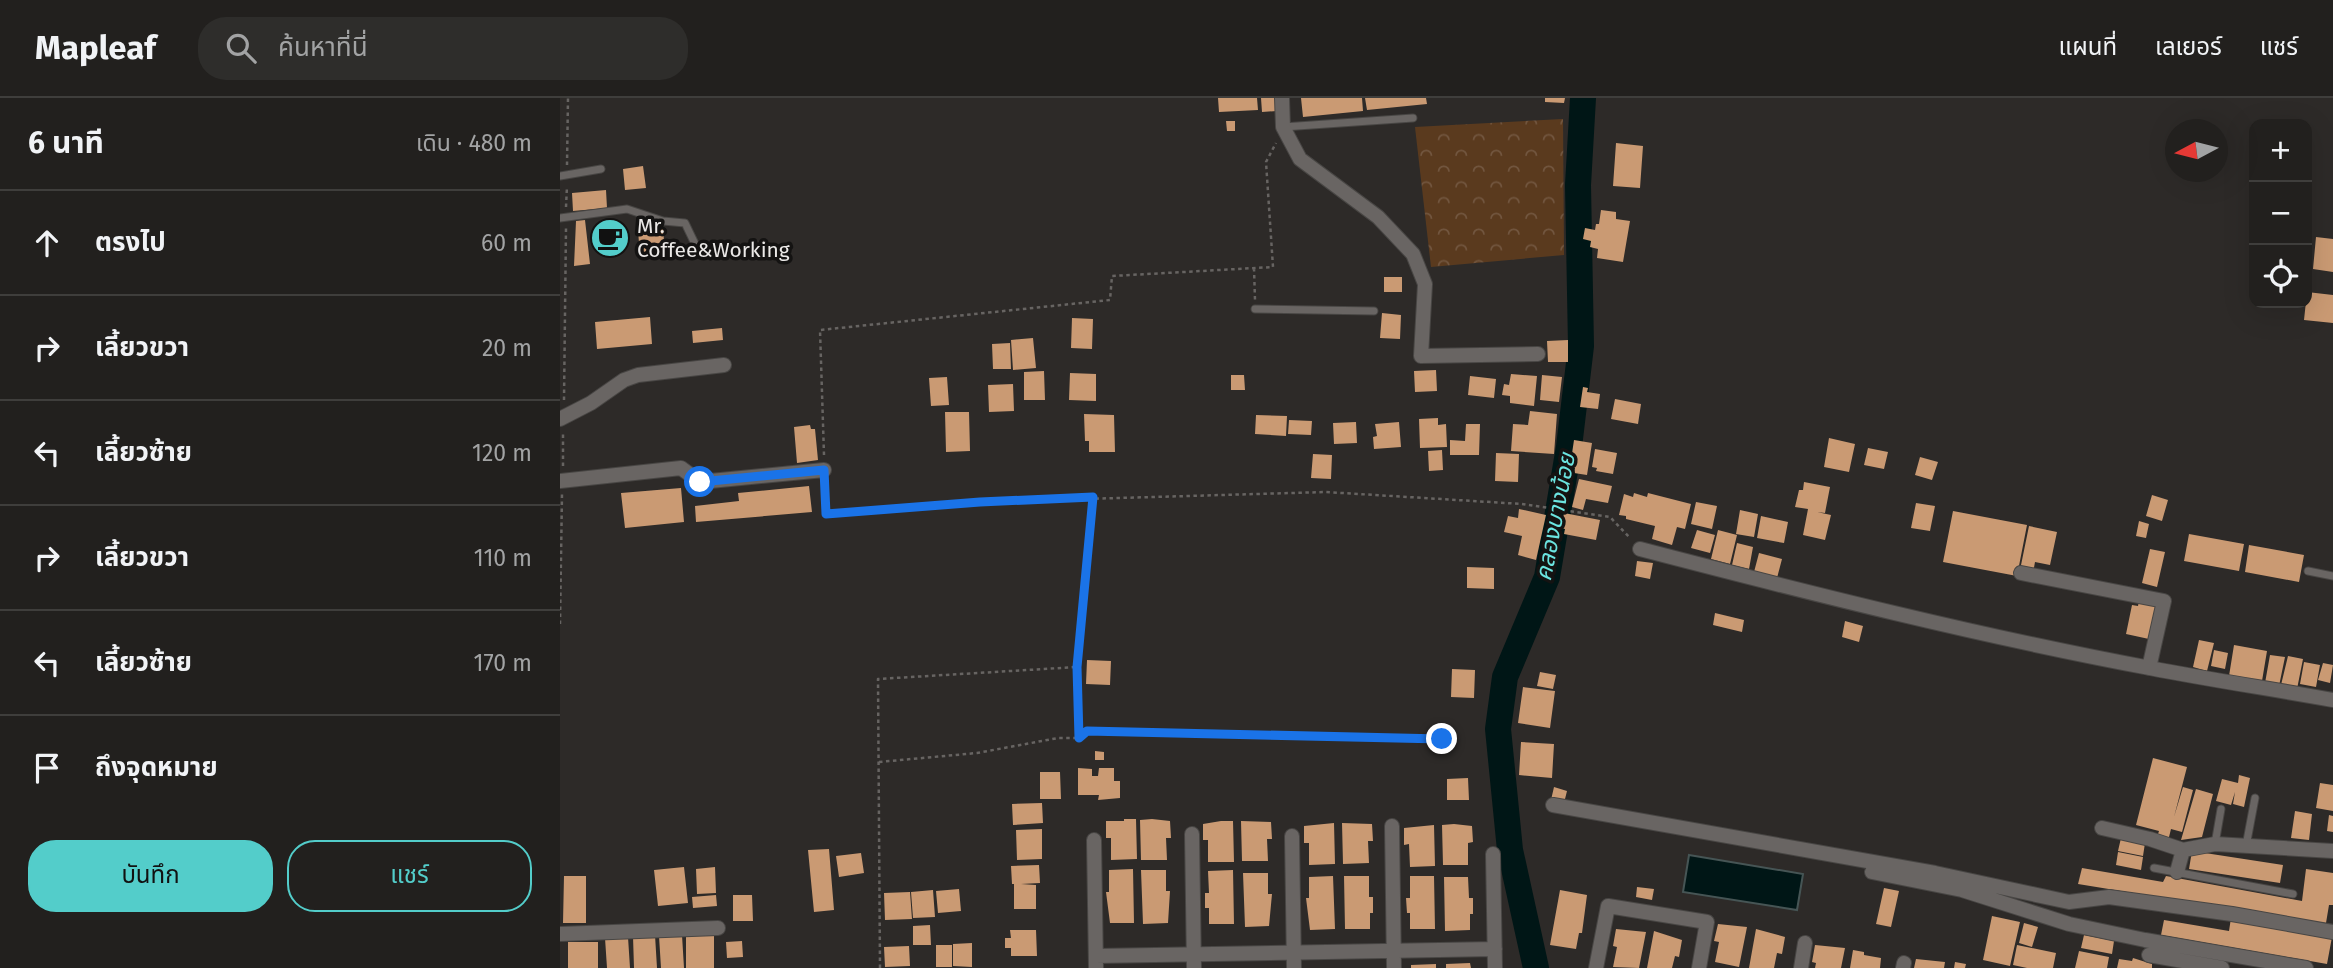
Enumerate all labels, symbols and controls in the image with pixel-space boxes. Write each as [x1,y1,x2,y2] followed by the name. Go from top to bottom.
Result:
[198,17,688,80] search box
[35,28,156,68] text: Mapleaf
[222,29,260,67] icon: search
[278,32,368,63] text: ค้นหาที่นี่
[2059,33,2117,61] text: แผนที่
[2155,33,2222,61] text: เลเยอร์
[2260,33,2298,61] text: แชร์
[2165,119,2228,182] north arrow
[2249,119,2312,308] map controls
[2249,119,2312,182] button: +
[28,125,104,161] text: 6 นาที
[416,129,532,157] text: เดิน · 480 m
[2249,182,2312,245] button: −
[637,213,790,263] place label: Mr. Coffee&Working
[589,217,631,259] cafe icon: Mr. Coffee&Working
[28,224,66,262] icon: ahead
[95,227,166,258] text: ตรงไป
[481,229,532,257] text: 60 m
[2249,245,2312,308] button: locate
[28,329,66,367] icon: right
[95,332,189,363] text: เลี้ยวขวา
[482,334,532,362] text: 20 m
[28,434,66,472] icon: left
[95,437,192,468] text: เลี้ยวซ้าย
[472,439,532,467] text: 120 m
[1529,450,1581,583] water label: คลองบางน้อย
[684,466,715,497] route start
[28,539,66,577] icon: right
[95,542,189,573] text: เลี้ยวขวา
[474,544,532,572] text: 110 m
[28,644,66,682] icon: left
[95,647,192,678] text: เลี้ยวซ้าย
[473,649,532,677] text: 170 m
[1426,723,1457,754] route end
[28,749,66,787] icon: arrive
[95,752,218,783] text: ถึงจุดหมาย
[28,840,273,912] button: บันทึก
[287,840,532,912] button: แชร์

